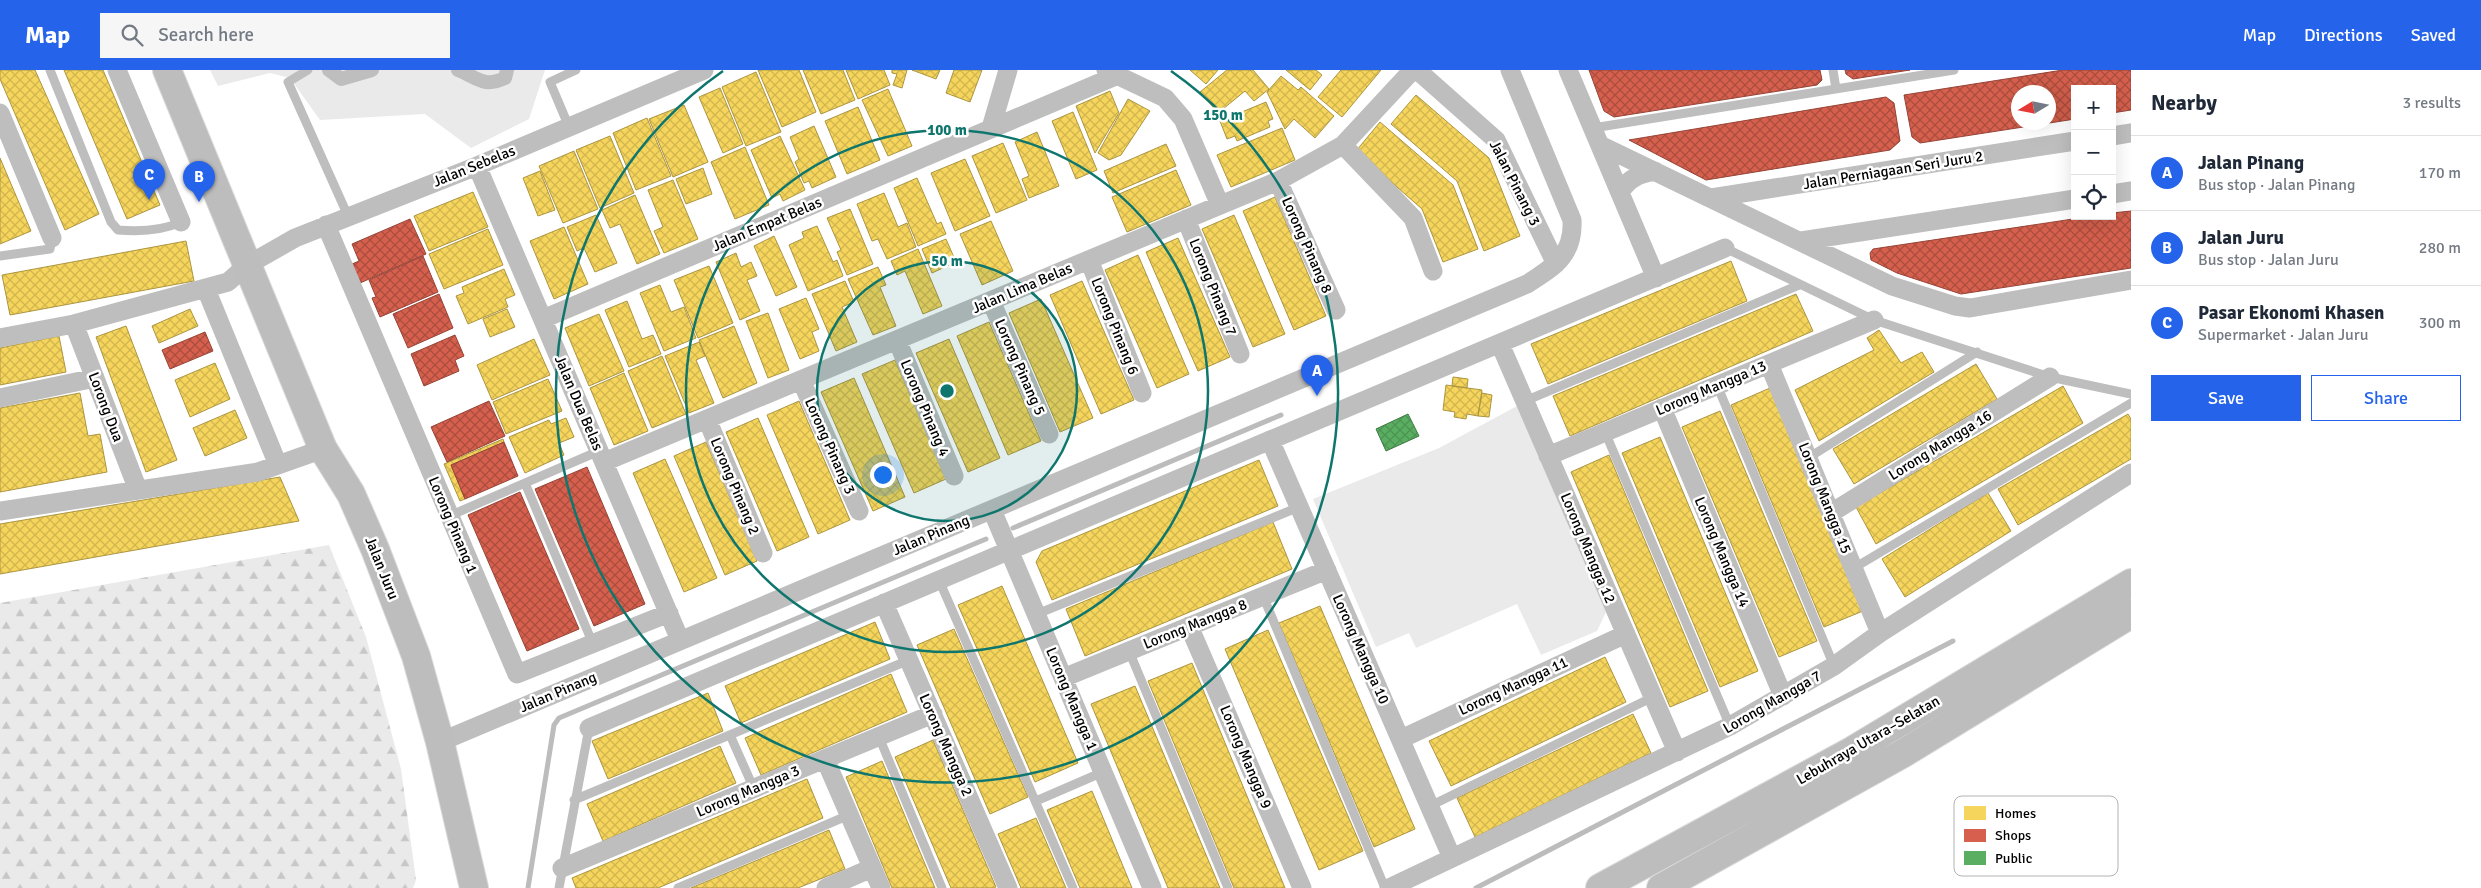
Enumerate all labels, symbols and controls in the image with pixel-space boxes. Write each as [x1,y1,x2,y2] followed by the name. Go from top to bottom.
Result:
[100,13,450,58] search box
[25,20,70,50] text: Map
[118,21,146,49] icon: search
[158,23,254,47] text: Search here
[2243,24,2276,46] text: Map
[2304,24,2383,46] text: Directions
[2411,24,2456,46] text: Saved
[2011,85,2056,130] north arrow
[2071,85,2116,220] map controls
[2071,85,2116,130] button: +
[2151,90,2217,116] text: Nearby
[2402,93,2461,113] text: 3 results
[1203,106,1243,124] text: 150 m
[927,121,967,139] text: 100 m
[2071,130,2116,175] button: −
[1486,137,1544,229] street label: Jalan Pinang 3
[430,141,518,191] street label: Jalan Sebelas
[1802,147,1984,193] street label: Jalan Perniagaan Seri Juru 2
[2198,151,2304,175] text: Jalan Pinang
[133,159,165,200] pin: C
[183,161,215,202] pin: B
[2162,163,2172,183] text: A
[2419,163,2461,183] text: 170 m
[2071,175,2116,220] button: locate
[2198,175,2356,195] text: Bus stop · Jalan Pinang
[710,193,825,255] street label: Jalan Empat Belas
[1278,194,1336,296] street label: Lorong Pinang 8
[2198,226,2284,250] text: Jalan Juru
[1185,236,1241,338] street label: Lorong Pinang 7
[2162,238,2172,258] text: B
[2419,238,2461,258] text: 280 m
[2198,250,2339,270] text: Bus stop · Jalan Juru
[931,252,963,270] text: 50 m
[969,259,1075,317] street label: Jalan Lima Belas
[1087,275,1143,377] street label: Lorong Pinang 6
[2198,301,2384,325] text: Pasar Ekonomi Khasen
[2162,313,2172,333] text: C
[2419,313,2461,333] text: 300 m
[991,316,1049,418] street label: Lorong Pinang 5
[2198,325,2369,345] text: Supermarket · Jalan Juru
[551,353,607,454] street label: Jalan Dua Belas
[1301,355,1333,396] pin: A
[896,357,954,459] street label: Lorong Pinang 4
[1653,357,1769,419] street label: Lorong Mangga 13
[84,370,128,444] street label: Lorong Dua
[2151,375,2301,421] button: Save
[2311,375,2461,421] button: Share
[938,382,956,400] centre of rings
[801,395,859,497] street label: Lorong Pinang 3
[1885,406,1995,484] street label: Lorong Mangga 16
[706,435,764,537] street label: Lorong Pinang 2
[1794,440,1856,556] street label: Lorong Mangga 15
[870,462,896,488] your location
[424,474,482,576] street label: Lorong Pinang 1
[1557,490,1619,606] street label: Lorong Mangga 12
[1691,494,1753,610] street label: Lorong Mangga 14
[890,511,972,559] street label: Jalan Pinang
[361,534,403,602] street label: Jalan Juru
[1329,591,1393,707] street label: Lorong Mangga 10
[1140,595,1250,653] street label: Lorong Mangga 8
[1042,645,1102,753] street label: Lorong Mangga 1
[1455,653,1571,719] street label: Lorong Mangga 11
[1720,667,1824,737] street label: Lorong Mangga 7
[517,668,599,716] street label: Jalan Pinang
[915,691,977,799] street label: Lorong Mangga 2
[1793,692,1943,788] street label: Lebuhraya Utara–Selatan
[1216,703,1276,811] street label: Lorong Mangga 9
[694,761,802,821] street label: Lorong Mangga 3
[1954,796,2118,876] legend
[1995,805,2036,822] text: Homes
[1995,827,2031,844] text: Shops
[1995,850,2033,867] text: Public

